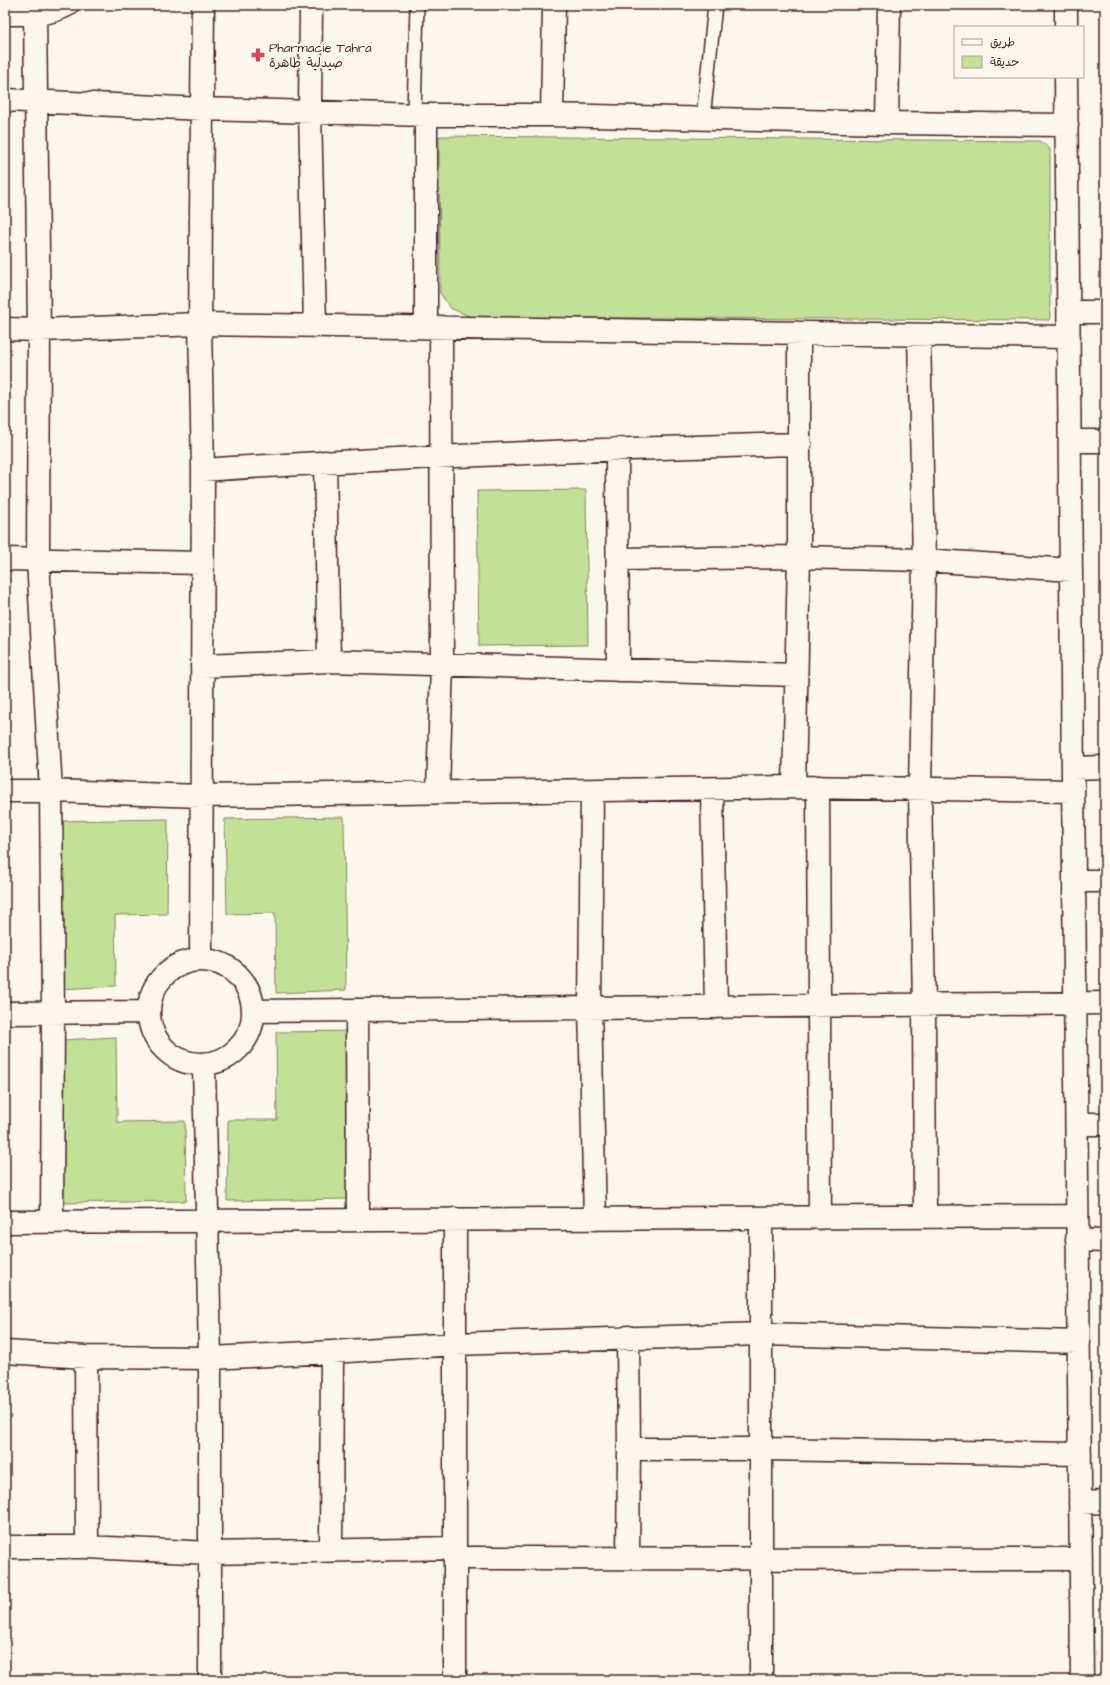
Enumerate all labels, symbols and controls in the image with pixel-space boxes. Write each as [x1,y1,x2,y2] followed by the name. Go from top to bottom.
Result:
[954,26,1084,78] legend
[990,34,1015,51] text: طريق
[269,39,372,72] place label: Pharmacie Tahra صيدلية طاهرة
[250,47,266,63] pharmacy icon: Pharmacie Tahra صيدلية طاهرة
[990,54,1019,71] text: حديقة

